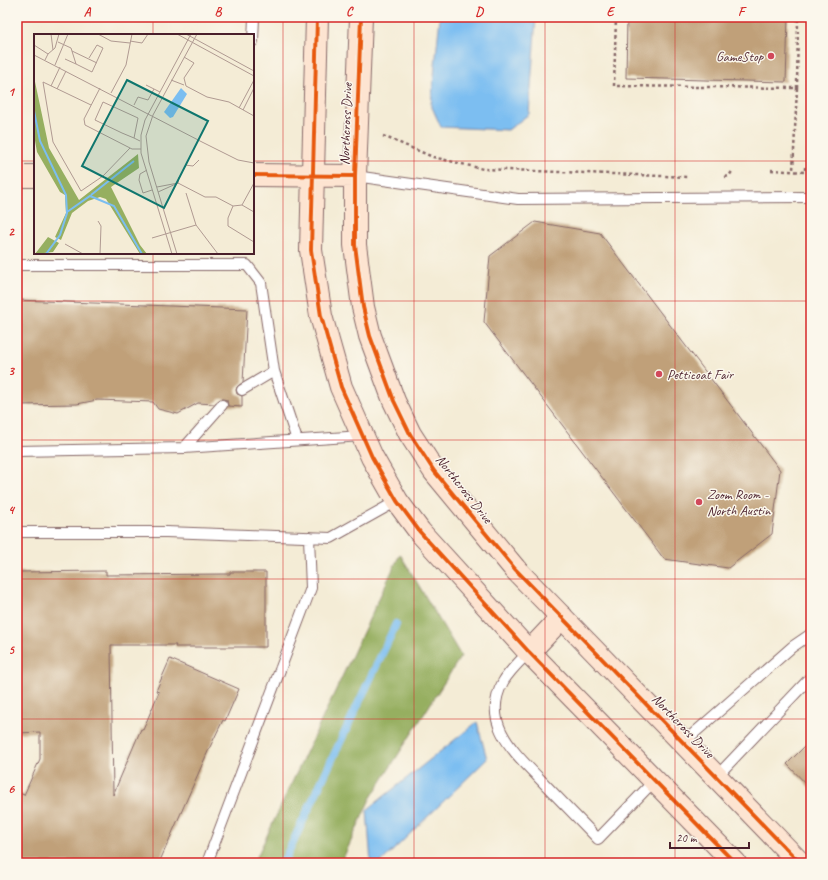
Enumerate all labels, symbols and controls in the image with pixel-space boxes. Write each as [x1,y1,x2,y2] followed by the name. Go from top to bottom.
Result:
[84,4,92,20] text: A
[215,4,223,20] text: B
[346,4,354,20] text: C
[475,4,484,20] text: D
[607,4,616,20] text: E
[738,4,747,20] text: F
[34,34,254,254] inset map
[716,48,764,65] place label: GameStop
[766,51,776,61] marker: GameStop
[336,81,356,165] street label: Northcross Drive
[8,84,16,100] text: 1
[8,224,15,240] text: 2
[8,363,15,379] text: 3
[667,366,734,383] place label: Petticoat Fair
[654,369,664,379] marker: Petticoat Fair
[432,451,497,528] street label: Northcross Drive
[707,486,771,519] place label: Zoom Room - North Austin
[694,497,704,507] marker: Zoom Room - North Austin
[8,502,16,518] text: 4
[8,642,15,658] text: 5
[648,691,719,763] street label: Northcross Drive
[8,781,15,797] text: 6
[670,824,749,850] scale bar
[676,830,698,846] text: 20 m

